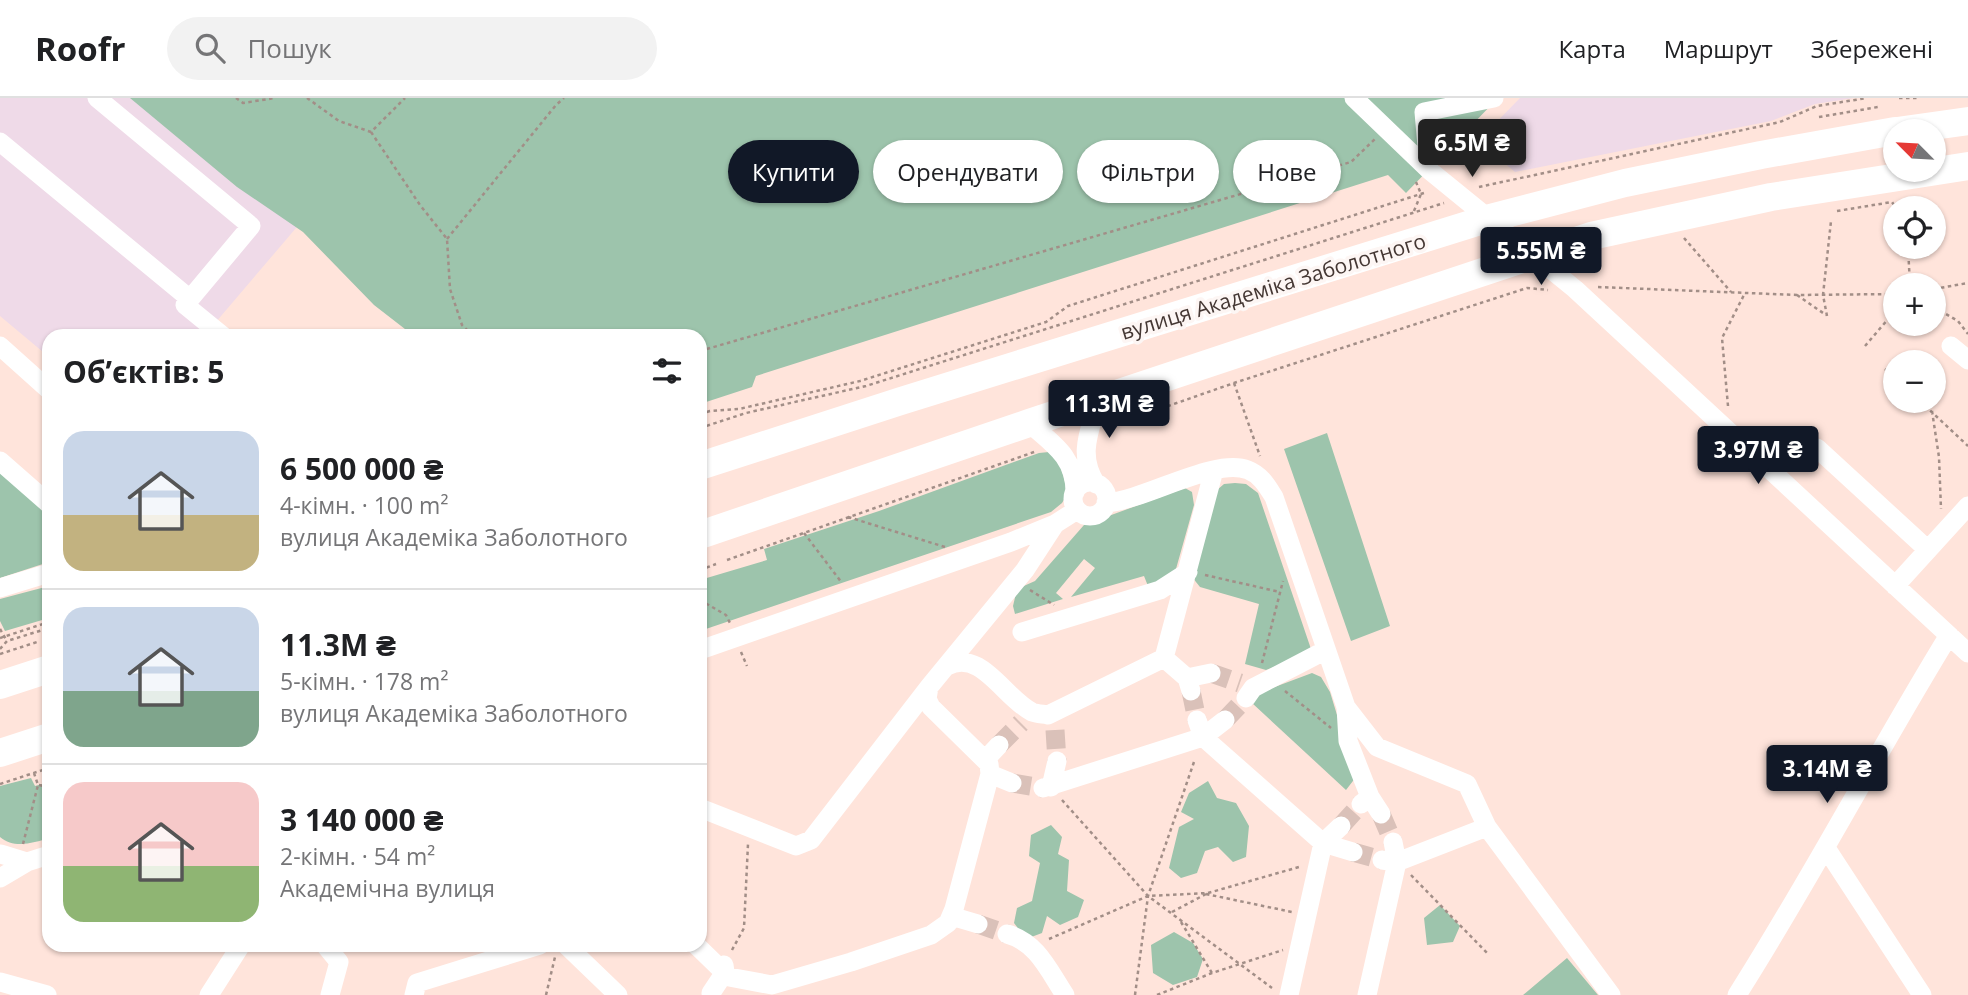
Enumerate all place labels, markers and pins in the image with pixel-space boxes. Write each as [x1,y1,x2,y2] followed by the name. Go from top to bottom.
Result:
[1415,120,1529,179] pin: 6.5M ₴
[1476,228,1606,287] pin: 5.55M ₴
[1044,380,1174,440] pin: 11.3M ₴
[1693,426,1823,486] pin: 3.97M ₴
[1762,746,1892,805] pin: 3.14M ₴

